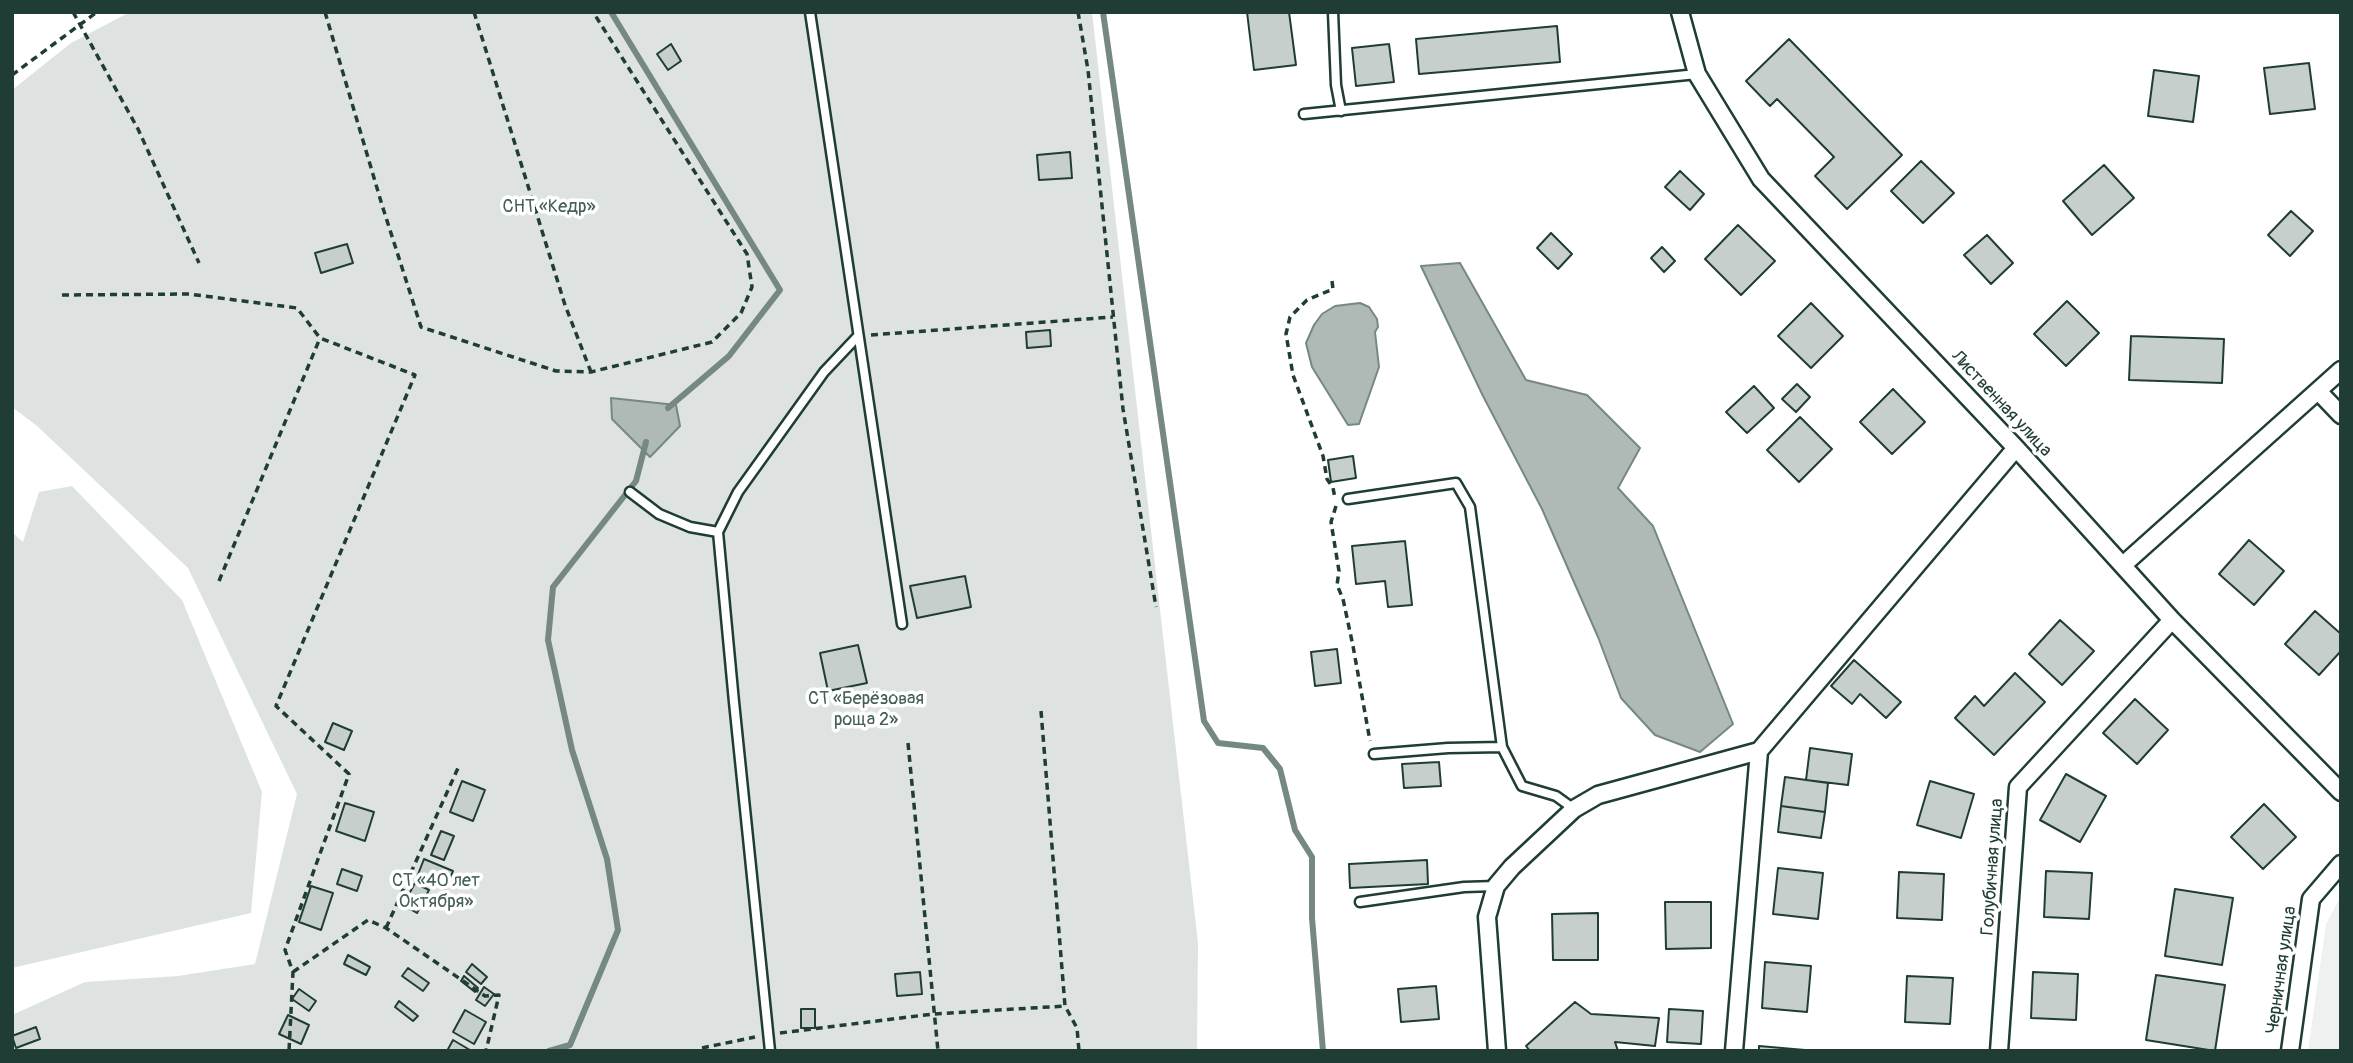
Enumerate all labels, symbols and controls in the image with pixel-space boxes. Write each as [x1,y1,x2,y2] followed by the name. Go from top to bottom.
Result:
[503,196,595,218] park label: СНТ «Кедр»
[1946,346,2056,462] street label: Лиственная улица
[808,688,924,730] park label: СТ «Берёзовая роща 2»
[1977,798,2009,936] street label: Голубичная улица
[392,870,480,912] park label: СТ «40 лет Октября»
[2262,905,2302,1035] street label: Черничная улица

